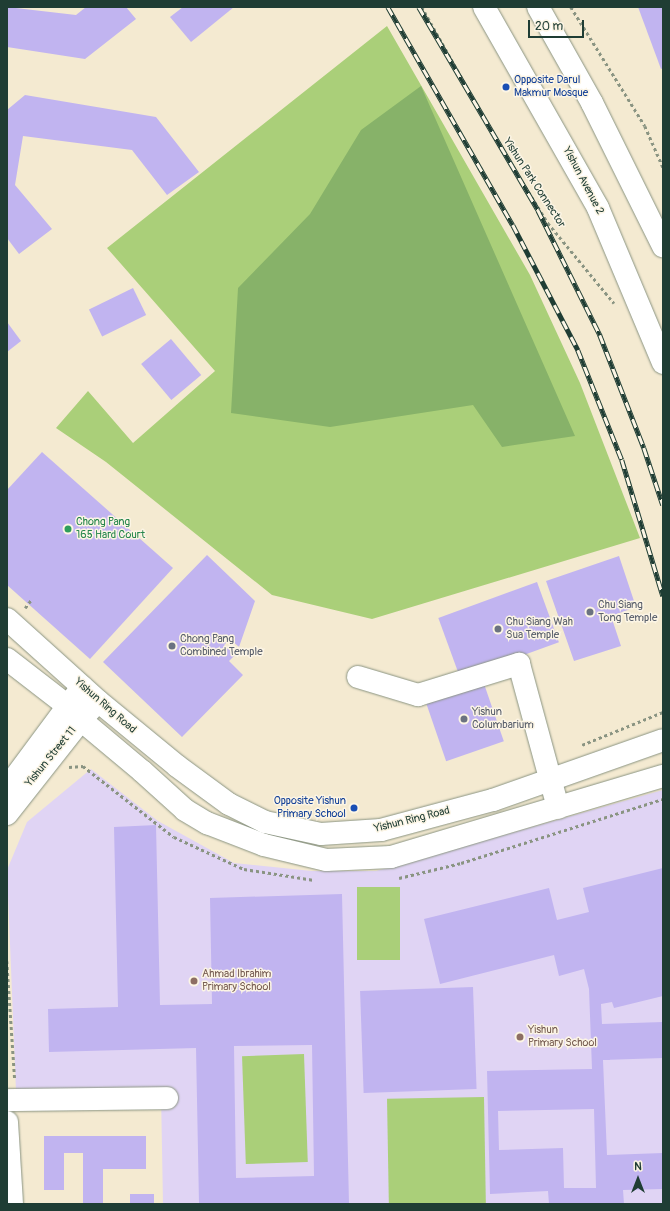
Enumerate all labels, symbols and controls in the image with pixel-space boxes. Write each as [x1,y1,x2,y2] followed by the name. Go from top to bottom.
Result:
[530,12,586,38] scale bar
[535,19,563,34] text: 20 m
[514,74,588,100] place label: Opposite Darul Makmur Mosque
[501,82,511,92] marker: Opposite Darul Makmur Mosque
[500,136,568,230] street label: Yishun Park Connector
[560,145,606,217] street label: Yishun Avenue 2
[76,516,145,542] place label: Chong Pang 165 Hard Court
[63,524,73,534] marker: Chong Pang 165 Hard Court
[598,599,657,625] place label: Chu Siang Tong Temple
[585,607,595,617] marker: Chu Siang Tong Temple
[506,616,573,642] place label: Chu Siang Wah Sua Temple
[493,624,503,634] marker: Chu Siang Wah Sua Temple
[180,633,263,659] place label: Chong Pang Combined Temple
[167,641,177,651] marker: Chong Pang Combined Temple
[71,676,139,736] street label: Yishun Ring Road
[472,706,534,732] place label: Yishun Columbarium
[459,714,469,724] marker: Yishun Columbarium
[23,724,79,790] street label: Yishun Street 11
[274,795,346,821] place label: Opposite Yishun Primary School
[349,803,359,813] marker: Opposite Yishun Primary School
[373,804,451,836] street label: Yishun Ring Road
[202,968,271,994] place label: Ahmad Ibrahim Primary School
[189,976,199,986] marker: Ahmad Ibrahim Primary School
[528,1024,597,1050] place label: Yishun Primary School
[515,1032,525,1042] marker: Yishun Primary School
[618,1159,658,1199] north arrow
[634,1160,642,1173] text: N

